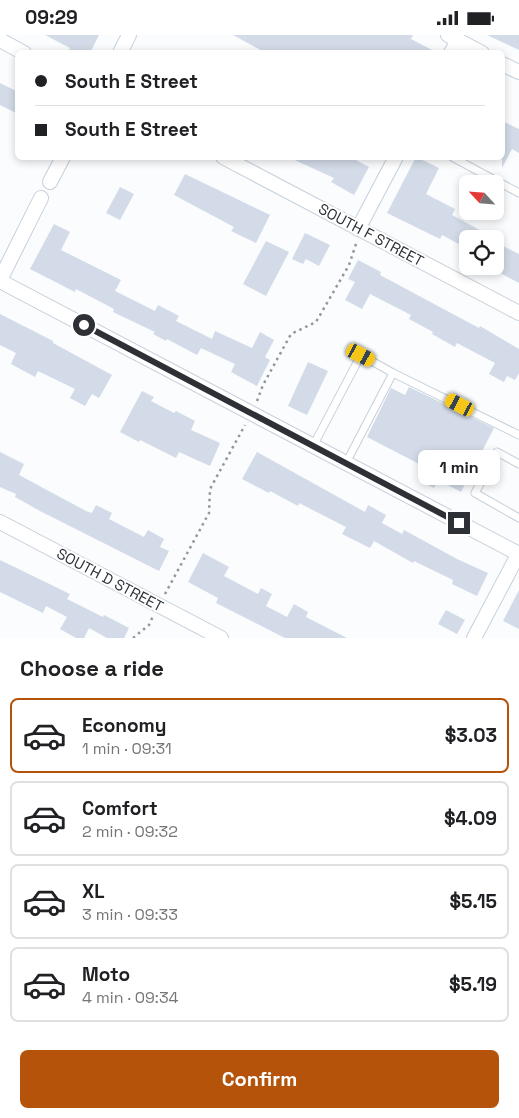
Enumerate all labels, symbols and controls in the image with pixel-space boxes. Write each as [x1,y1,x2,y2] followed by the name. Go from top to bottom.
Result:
[25,5,78,30] text: 09:29
[65,69,198,94] text: South E Street
[65,117,198,142] text: South E Street
[459,175,504,220] north arrow
[459,175,504,275] map controls
[315,199,427,270] street label: SOUTH F STREET
[459,230,504,275] button: locate
[73,314,95,336] route start
[344,341,377,369] car
[443,392,476,418] car
[418,451,500,485] callout: 1 min
[439,457,479,478] text: 1 min
[448,512,470,534] route end
[54,543,167,616] street label: SOUTH D STREET
[20,654,164,682] text: Choose a ride
[22,713,67,758] icon: car
[82,713,166,738] text: Economy
[445,723,497,748] text: $3.03
[82,738,172,759] text: 1 min · 09:31
[22,796,67,841] icon: car
[82,796,158,821] text: Comfort
[444,806,497,831] text: $4.09
[82,821,178,842] text: 2 min · 09:32
[22,879,67,924] icon: car
[82,879,105,904] text: XL
[449,889,497,914] text: $5.15
[82,904,178,925] text: 3 min · 09:33
[22,962,67,1007] icon: car
[82,962,130,987] text: Moto
[449,972,497,997] text: $5.19
[82,987,179,1008] text: 4 min · 09:34
[20,1050,499,1108] button: Confirm

